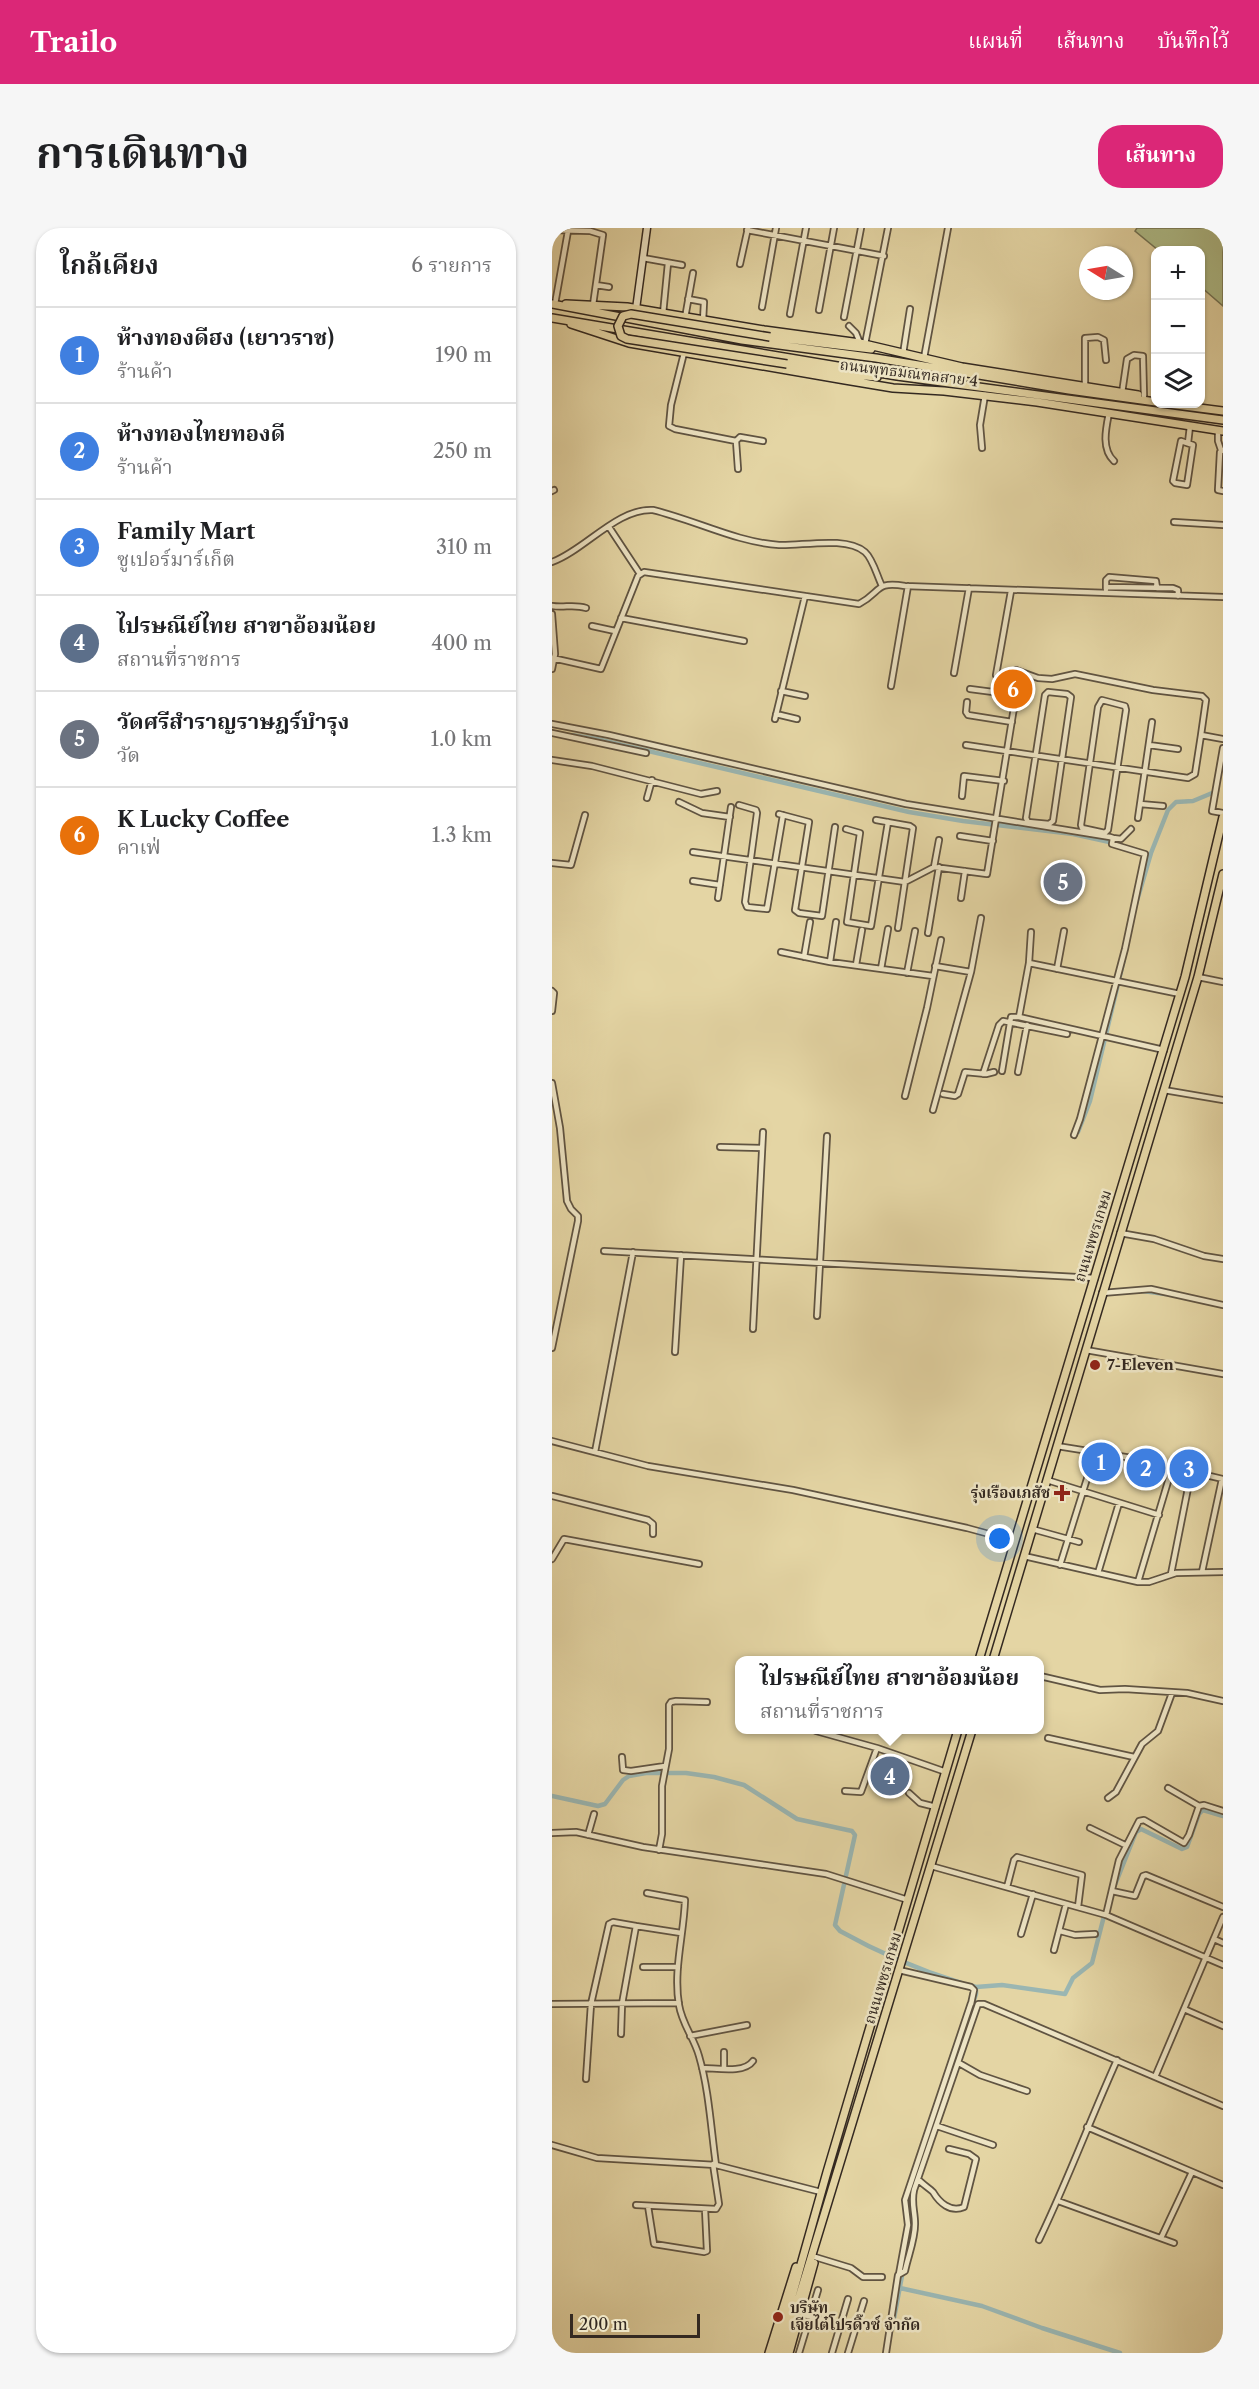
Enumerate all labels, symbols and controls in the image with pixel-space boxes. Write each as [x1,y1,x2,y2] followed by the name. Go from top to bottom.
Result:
[30,25,117,59] text: Trailo
[968,28,1023,53] text: แผนที่
[1056,28,1124,53] text: เส้นทาง
[1157,28,1229,53] text: บันทึกไว้
[1098,125,1223,188] button: เส้นทาง
[36,127,249,179] text: การเดินทาง
[1079,246,1133,300] north arrow
[1151,246,1205,408] map controls
[1151,246,1205,300] button: +
[60,249,159,281] text: ใกล้เคียง
[411,253,492,277] text: 6 รายการ
[1151,300,1205,354] button: −
[117,324,334,351] text: ห้างทองดีฮง (เยาวราช)
[75,343,84,367] text: 1
[435,343,492,367] text: 190 m
[1151,354,1205,408] button: layers
[839,355,979,392] street label: ถนนพุทธมณฑลสาย 4
[117,359,172,383] text: ร้านค้า
[117,420,285,447] text: ห้างทองไทยทองดี
[74,439,85,463] text: 2
[433,439,492,463] text: 250 m
[117,455,172,479] text: ร้านค้า
[117,518,255,545] text: Family Mart
[74,535,85,559] text: 3
[436,535,492,559] text: 310 m
[117,547,235,571] text: ซูเปอร์มาร์เก็ต
[117,612,376,639] text: ไปรษณีย์ไทย สาขาอ้อมน้อย
[74,631,85,655] text: 4
[431,631,492,655] text: 400 m
[117,647,241,671] text: สถานที่ราชการ
[994,666,1032,712] pin: 6
[117,708,349,735] text: วัดศรีสําราญราษฎร์บํารุง
[74,727,85,751] text: 5
[431,727,492,751] text: 1.0 km
[117,743,140,767] text: วัด
[117,806,289,833] text: K Lucky Coffee
[74,823,85,847] text: 6
[432,823,492,847] text: 1.3 km
[117,835,161,859] text: คาเฟ่
[1044,860,1082,904] pin: 5
[1069,1187,1116,1284] street label: ถนนเพชรเกษม
[1107,1355,1175,1374] place label: 7-Eleven
[1088,1358,1102,1372] marker: 7-Eleven
[1082,1440,1120,1484] pin: 1
[1126,1446,1166,1490] pin: 2
[1170,1446,1208,1492] pin: 3
[971,1483,1050,1504] place label: รุ่งเรืองเภสัช
[1055,1486,1069,1500] marker: รุ่งเรืองเภสัช
[985,1524,1014,1553] your location
[735,1656,1044,1734] popup
[760,1664,1019,1691] text: ไปรษณีย์ไทย สาขาอ้อมน้อย
[760,1699,884,1723] text: สถานที่ราชการ
[870,1754,910,1798] pin: 4
[859,1929,906,2026] street label: ถนนเพชรเกษม
[790,2298,920,2334] place label: บริษัท เจียไต๋โปรดิ๊วซ์ จำกัด
[771,2310,785,2324] marker: บริษัท เจียไต๋โปรดิ๊วซ์ จำกัด
[570,2311,700,2338] scale bar
[579,2314,628,2334] text: 200 m

